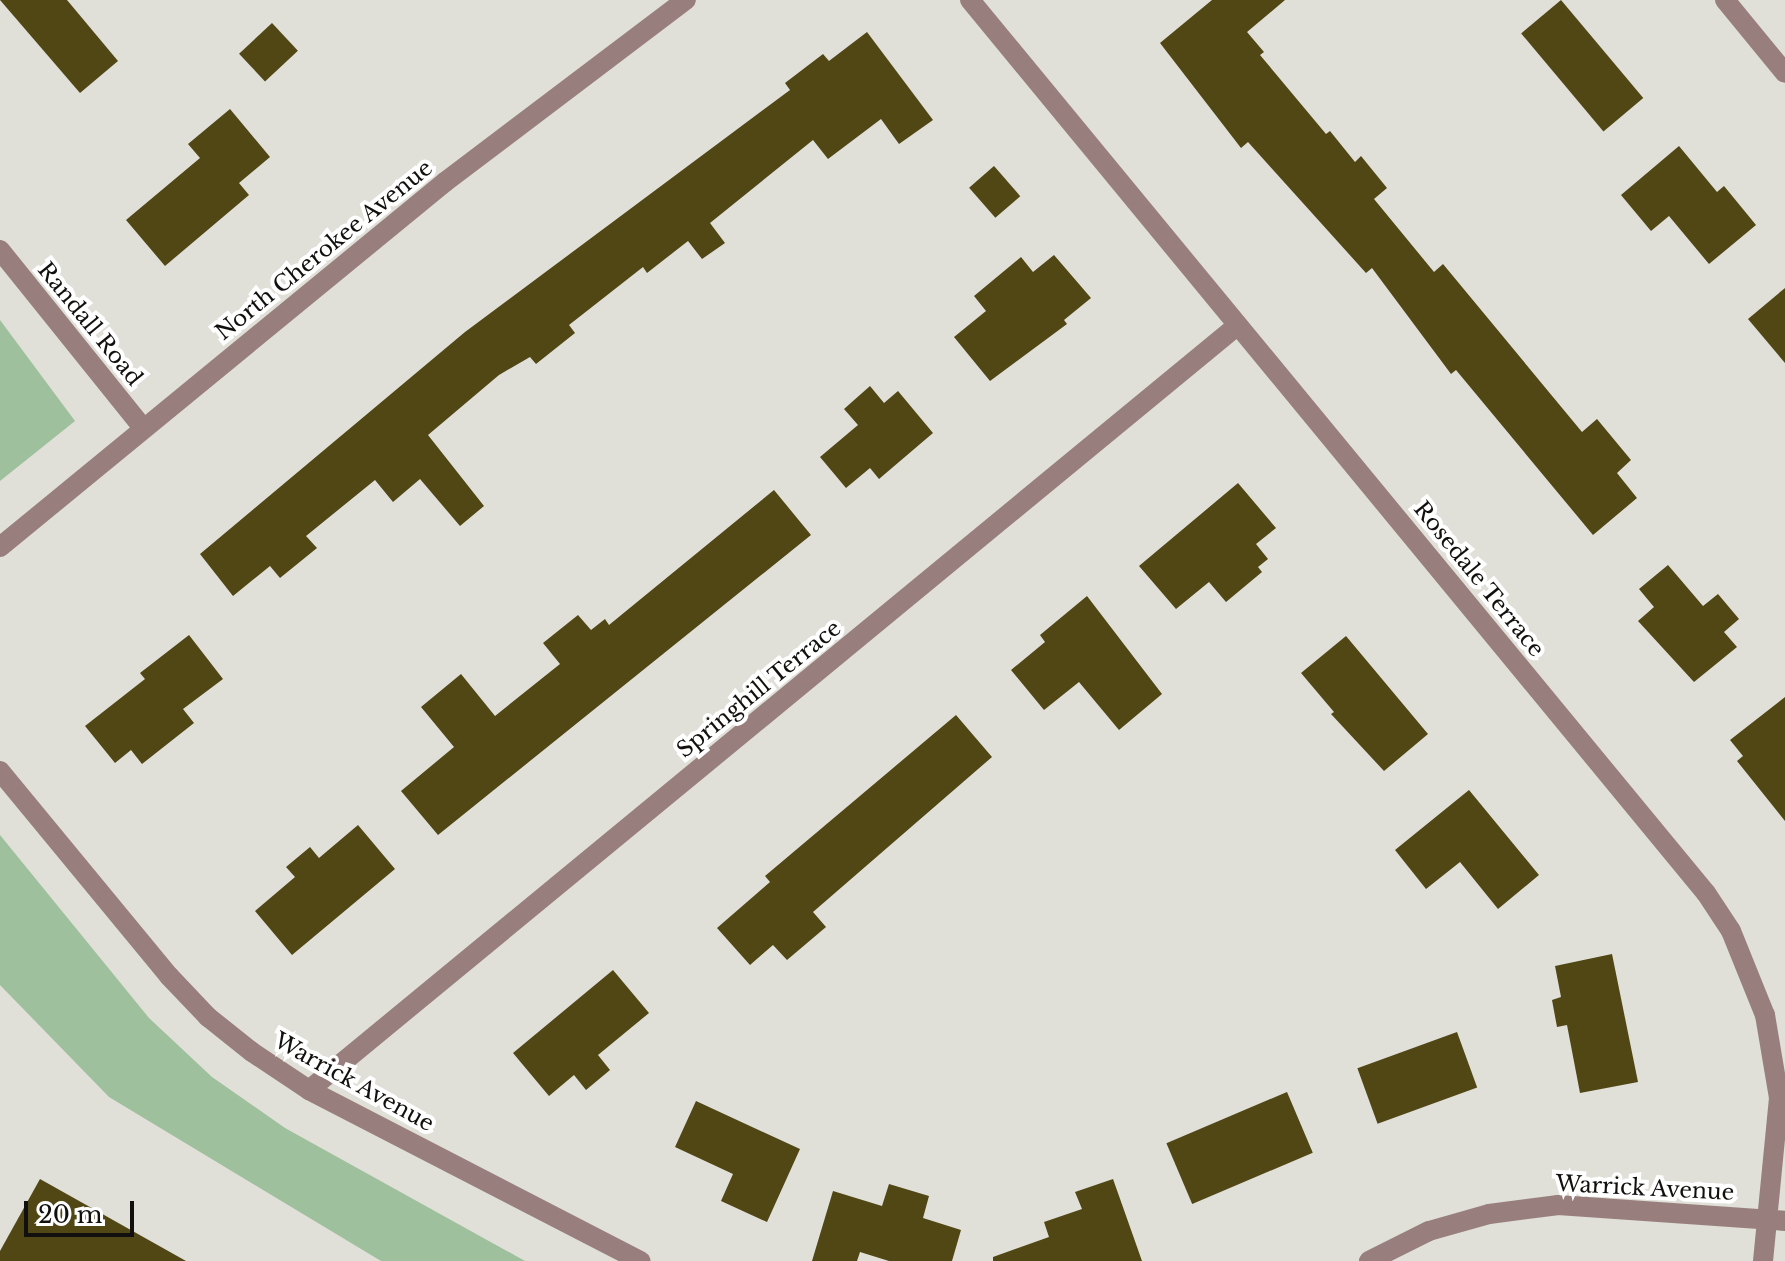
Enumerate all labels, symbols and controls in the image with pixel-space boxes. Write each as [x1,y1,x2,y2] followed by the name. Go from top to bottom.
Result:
[210,154,438,346] street label: North Cherokee Avenue
[32,257,148,391] street label: Randall Road
[1408,496,1550,662] street label: Rosedale Terrace
[671,615,847,763] street label: Springhill Terrace
[269,1027,439,1137] street label: Warrick Avenue
[1554,1170,1736,1206] street label: Warrick Avenue
[28,1185,138,1235] scale bar
[38,1200,103,1229] text: 20 m

